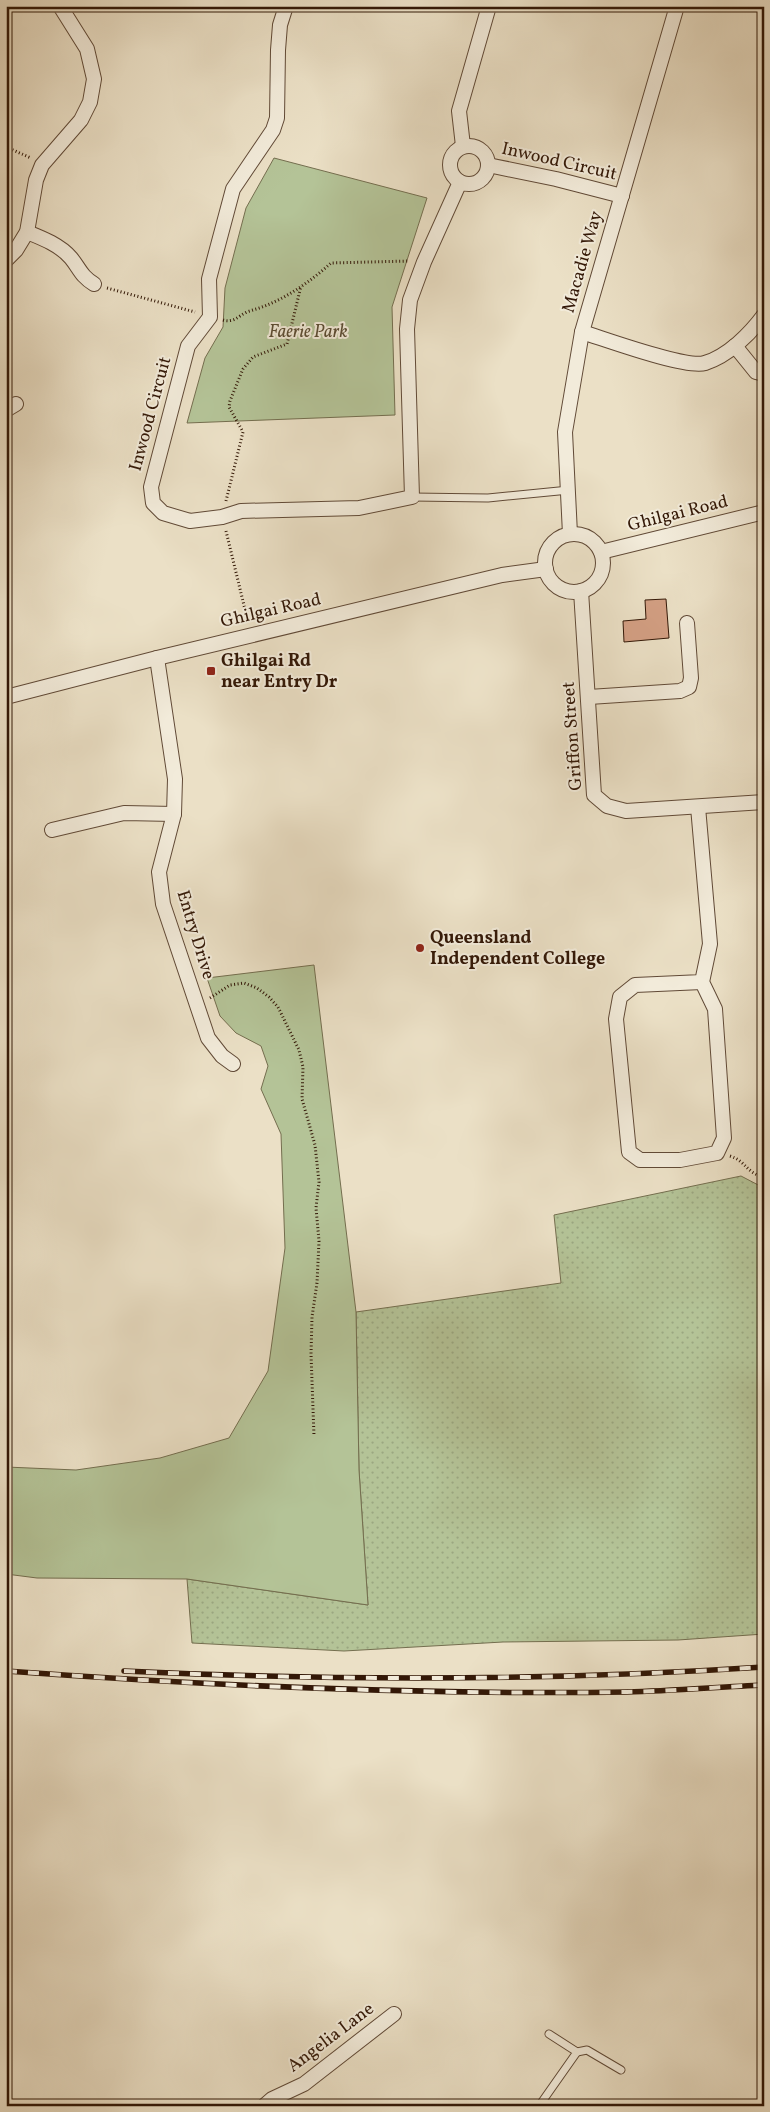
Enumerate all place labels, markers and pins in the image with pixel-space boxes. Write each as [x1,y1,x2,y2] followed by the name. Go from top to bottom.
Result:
[221,649,338,695] place label: Ghilgai Rd near Entry Dr
[205,665,217,677] marker: Ghilgai Rd near Entry Dr
[430,926,605,972] place label: Queensland Independent College
[414,942,426,954] marker: Queensland Independent College

